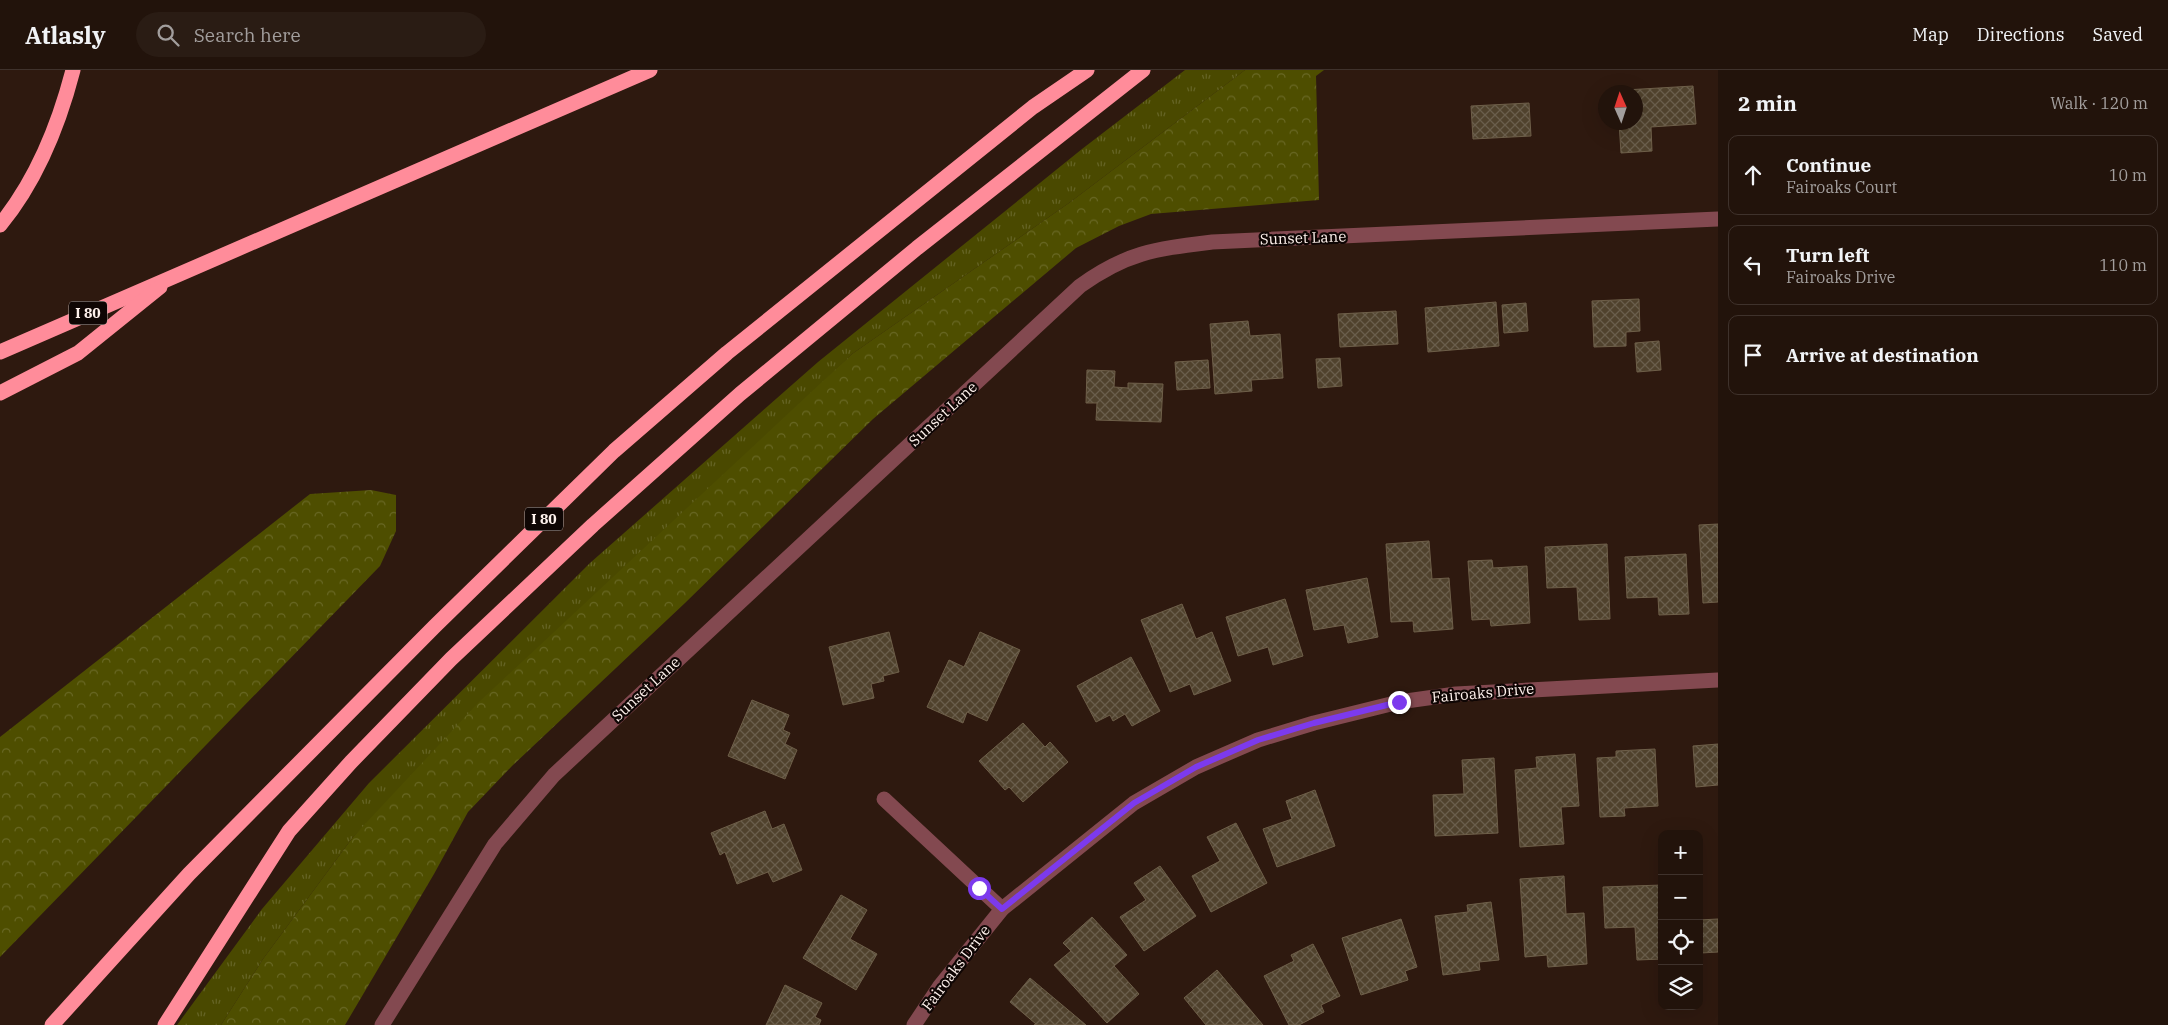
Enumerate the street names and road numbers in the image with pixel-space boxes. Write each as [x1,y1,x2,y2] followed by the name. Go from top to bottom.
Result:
[1259,226,1347,249] street label: Sunset Lane
[69,302,107,324] road number: I 80
[905,377,981,450] street label: Sunset Lane
[525,508,563,530] road number: I 80
[608,652,684,725] street label: Sunset Lane
[1431,679,1535,706] street label: Fairoaks Drive
[917,921,994,1014] street label: Fairoaks Drive

